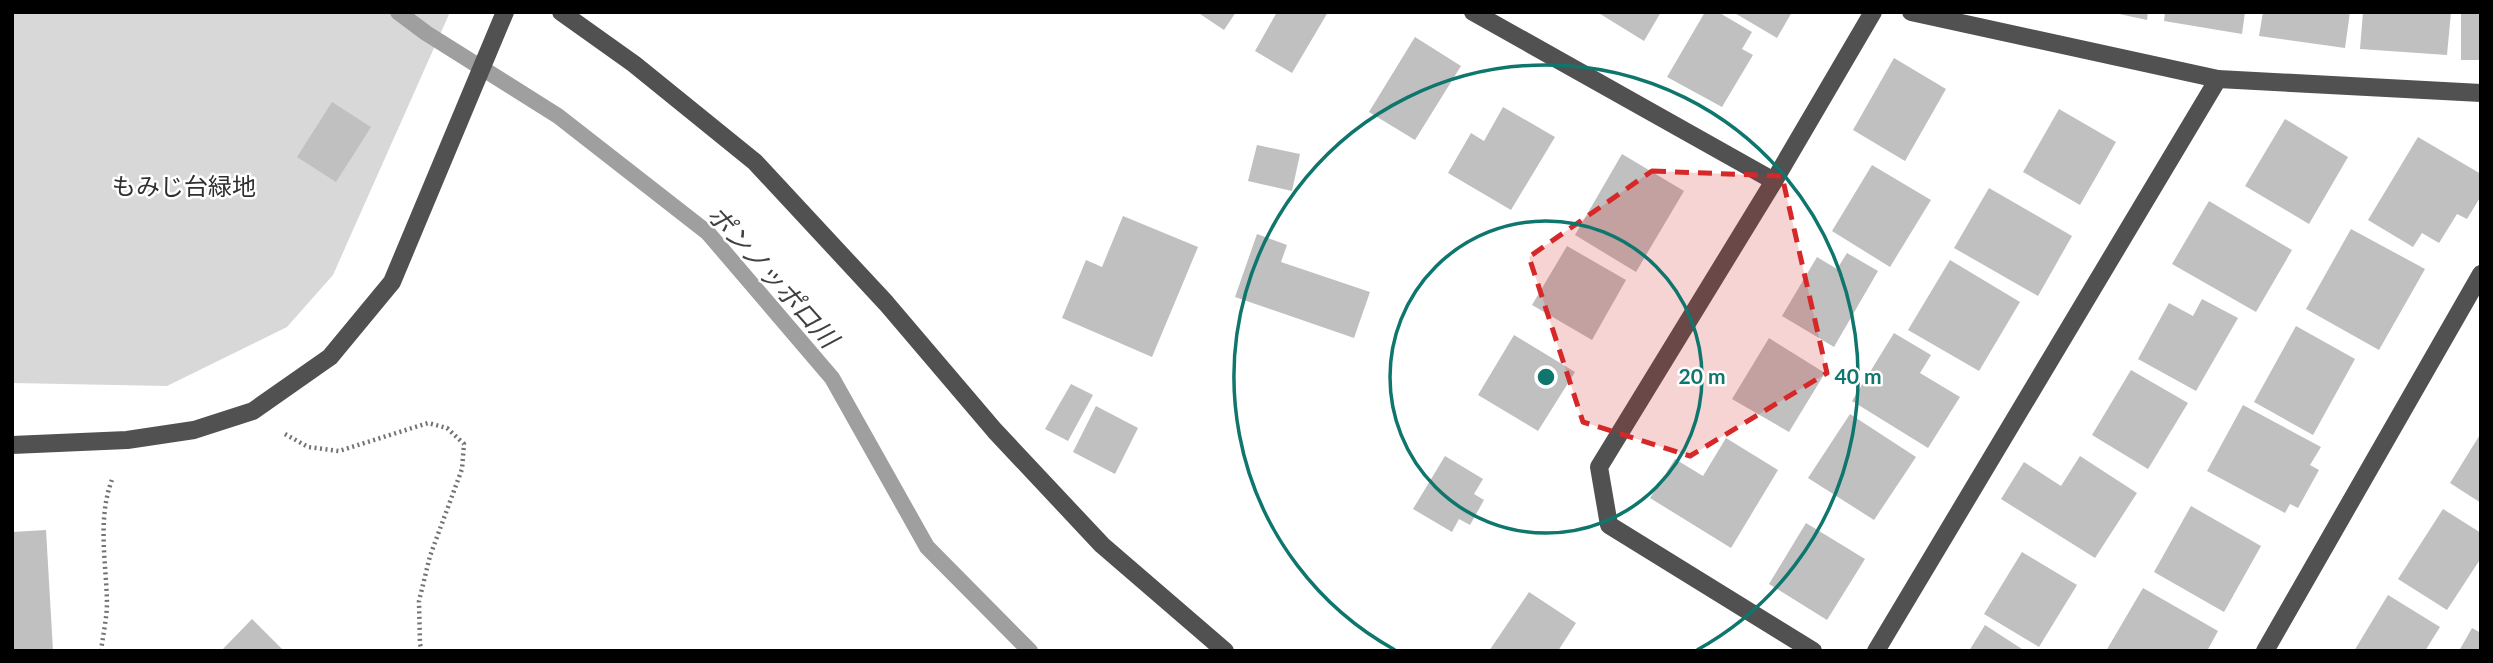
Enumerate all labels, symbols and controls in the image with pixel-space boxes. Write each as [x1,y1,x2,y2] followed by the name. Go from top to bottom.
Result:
[112,171,256,200] park label: もみじ台緑地
[701,198,847,356] water label: ポンノッポロ川
[1678,363,1726,388] text: 20 m
[1834,363,1882,388] text: 40 m
[1534,365,1558,389] centre of rings

